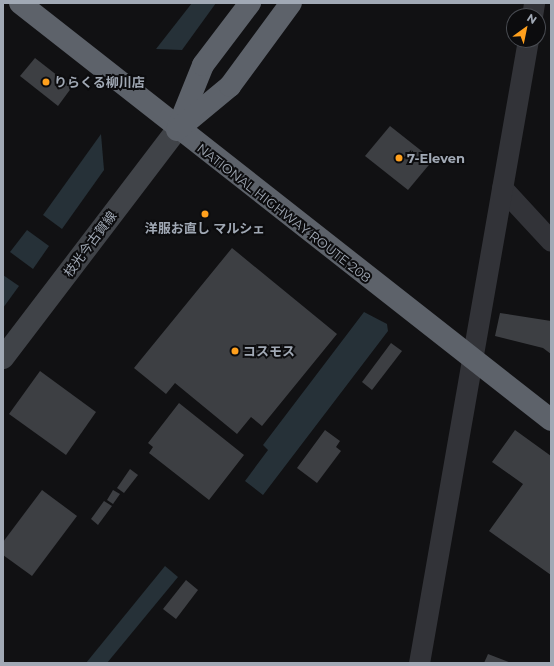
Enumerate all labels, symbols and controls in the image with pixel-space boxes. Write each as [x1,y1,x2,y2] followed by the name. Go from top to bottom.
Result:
[506,8,546,48] north arrow
[524,10,540,27] text: N
[54,74,145,90] place label: りらくる柳川店
[41,77,51,87] marker: りらくる柳川店
[194,140,374,286] street label: NATIONAL HIGHWAY ROUTE 208
[407,150,465,166] place label: 7-Eleven
[394,153,404,163] marker: 7-Eleven
[60,208,120,280] street label: 枝光今古賀線
[200,209,210,219] marker: 洋服お直し マルシェ
[145,220,265,236] place label: 洋服お直し マルシェ
[243,343,295,359] place label: コスモス
[230,346,240,356] marker: コスモス

